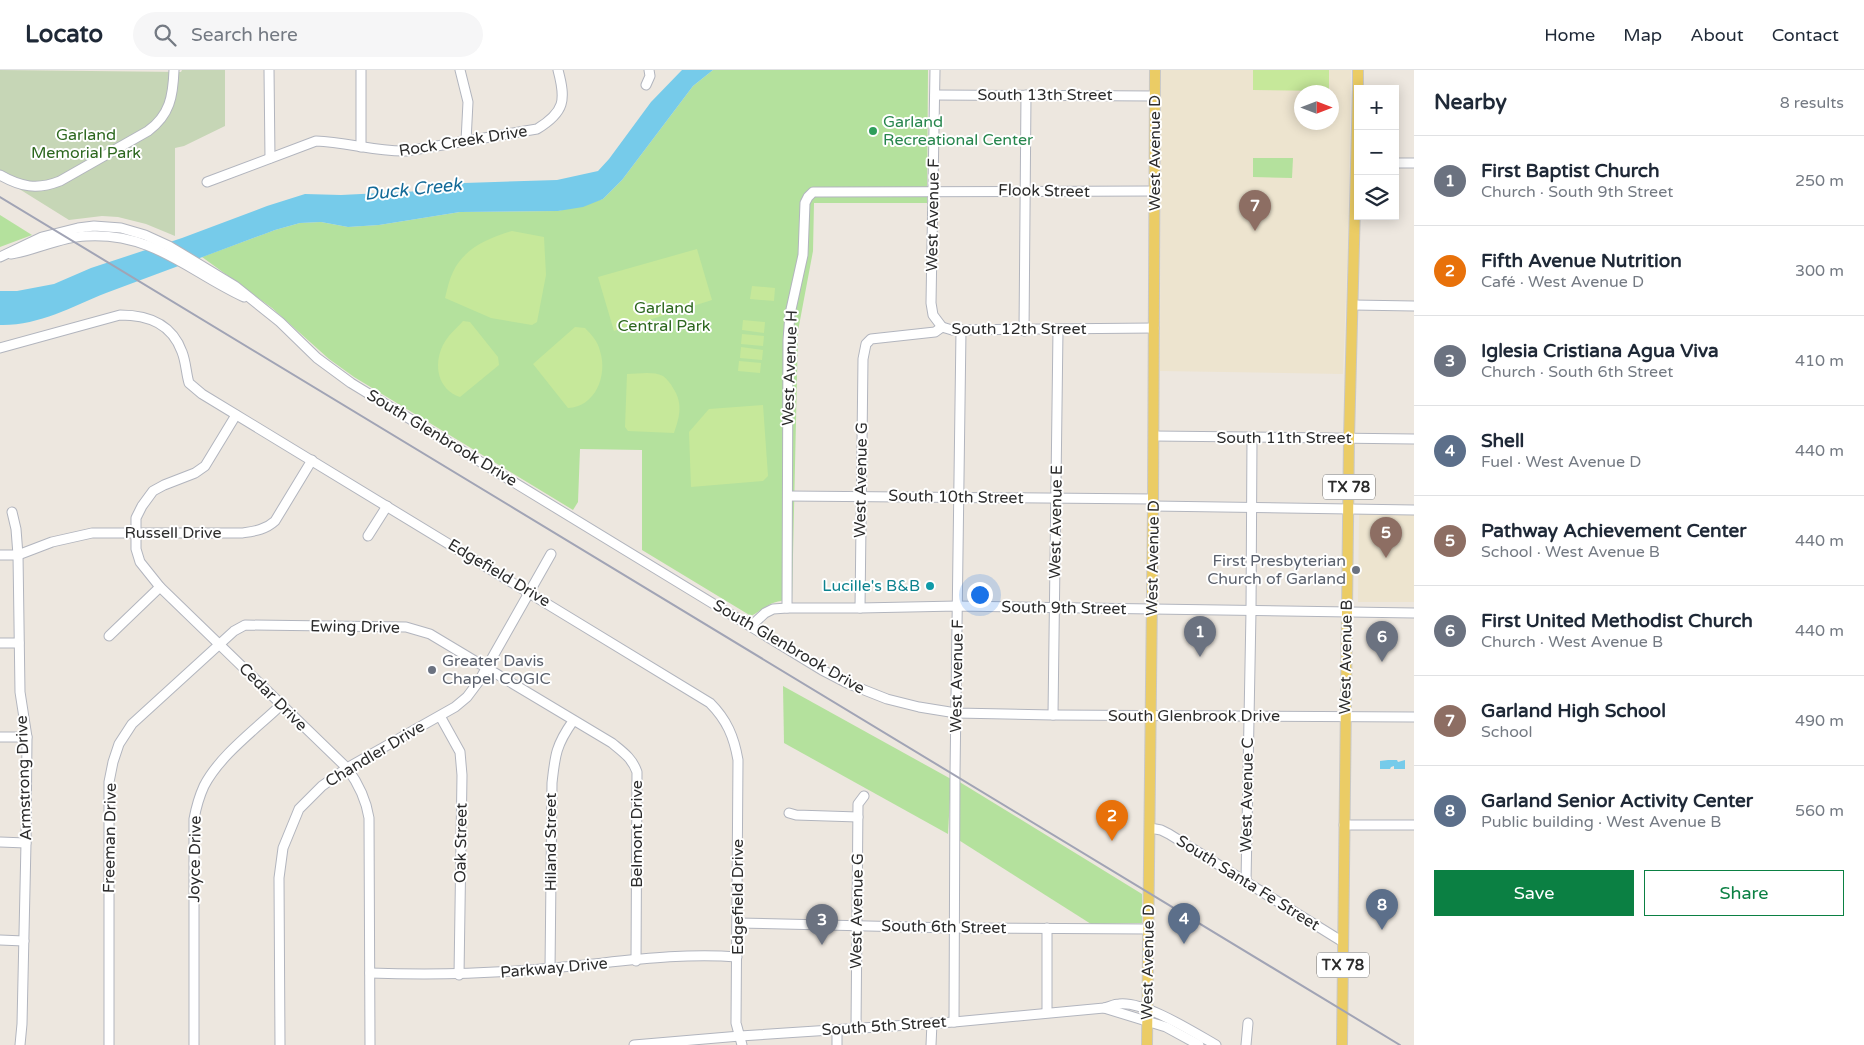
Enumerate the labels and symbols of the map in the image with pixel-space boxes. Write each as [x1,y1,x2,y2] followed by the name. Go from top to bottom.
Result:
[977,85,1113,105] street label: South 13th Street
[1294,85,1339,130] north arrow
[1145,95,1165,211] street label: West Avenue D
[883,112,1034,150] place label: Garland Recreational Center
[397,121,529,161] street label: Rock Creek Drive
[31,125,141,163] park label: Garland Memorial Park
[867,125,879,137] marker: Garland Recreational Center
[922,158,944,272] street label: West Avenue F
[363,173,464,205] water label: Duck Creek
[998,180,1090,202] street label: Flook Street
[1239,190,1271,231] pin: 7
[617,298,711,336] park label: Garland Central Park
[778,310,802,426] street label: West Avenue H
[951,319,1087,339] street label: South 12th Street
[363,385,521,491] street label: South Glenbrook Drive
[850,422,872,538] street label: West Avenue G
[1216,428,1352,448] street label: South 11th Street
[1045,465,1067,579] street label: West Avenue E
[1323,474,1375,500] road number: TX 78
[888,486,1024,508] street label: South 10th Street
[1142,500,1164,616] street label: West Avenue D
[1370,517,1402,558] pin: 5
[124,523,222,543] street label: Russell Drive
[444,535,554,611] street label: Edgefield Drive
[1207,551,1346,589] place label: First Presbyterian Church of Garland
[1350,564,1362,576] marker: First Presbyterian Church of Garland
[822,576,920,596] place label: Lucille's B&B
[924,580,936,592] marker: Lucille's B&B
[967,582,993,608] your location
[710,595,868,699] street label: South Glenbrook Drive
[1001,597,1127,619] street label: South 9th Street
[1335,599,1357,715] street label: West Avenue B
[310,616,400,638] street label: Ewing Drive
[1184,616,1216,657] pin: 1
[946,619,968,733] street label: West Avenue F
[1366,621,1398,662] pin: 6
[442,651,551,689] place label: Greater Davis Chapel COGIC
[235,659,311,735] street label: Cedar Drive
[426,664,438,676] marker: Greater Davis Chapel COGIC
[1108,706,1280,726] street label: South Glenbrook Drive
[12,715,36,841] street label: Armstrong Drive
[322,716,428,792] street label: Chandler Drive
[1236,737,1258,853] street label: West Avenue C
[627,780,647,888] street label: Belmont Drive
[99,783,121,893] street label: Freeman Drive
[541,793,561,891] street label: Hiland Street
[1096,800,1128,841] pin: 2
[450,803,472,883] street label: Oak Street
[184,816,206,902] street label: Joyce Drive
[1173,831,1323,935] street label: South Santa Fe Street
[728,839,748,955] street label: Edgefield Drive
[846,853,868,969] street label: West Avenue G
[1366,889,1398,930] pin: 8
[1168,903,1200,944] pin: 4
[806,904,838,945] pin: 3
[1137,904,1159,1020] street label: West Avenue D
[881,916,1007,938] street label: South 6th Street
[1317,952,1369,978] road number: TX 78
[499,953,609,983] street label: Parkway Drive
[821,1012,947,1040] street label: South 5th Street

